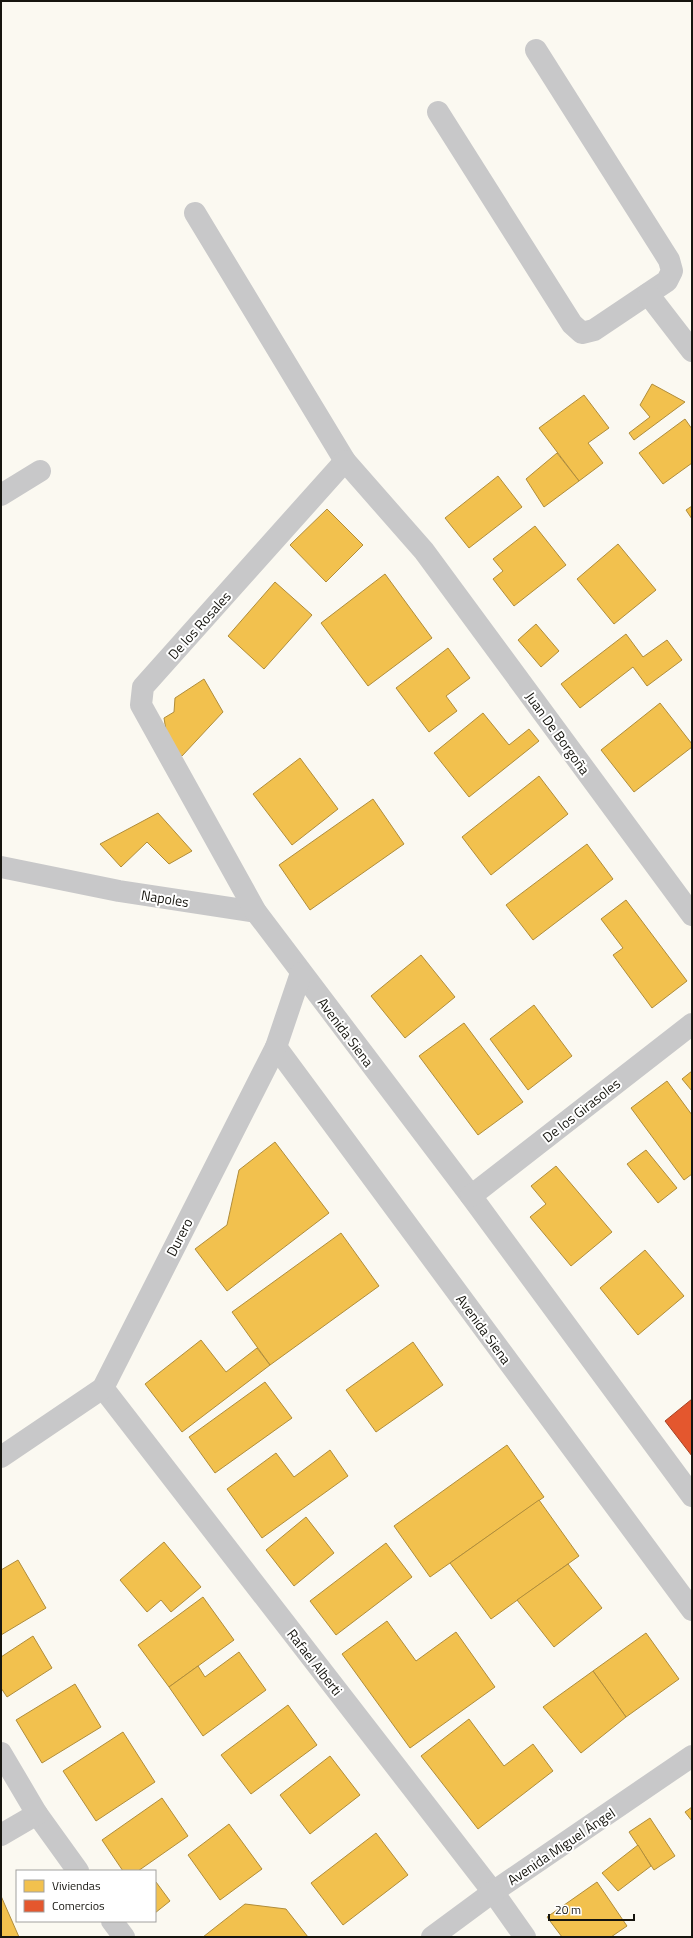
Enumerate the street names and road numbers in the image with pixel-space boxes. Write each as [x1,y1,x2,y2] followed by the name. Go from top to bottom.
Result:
[163,586,235,664] street label: De los Rosales
[521,687,595,779] street label: Juan De Borgoña
[140,884,190,912] street label: Napoles
[313,993,379,1071] street label: Avenida Siena
[538,1073,624,1147] street label: De los Girasoles
[160,1214,198,1260] street label: Durero
[451,1290,517,1368] street label: Avenida Siena
[282,1624,348,1700] street label: Rafael Alberti
[503,1802,619,1890] street label: Avenida Miguel Ángel

